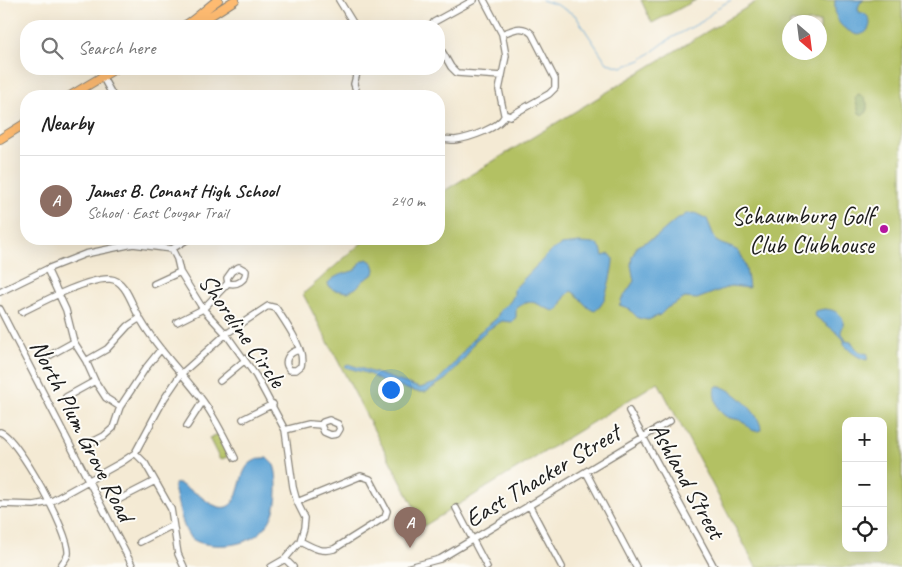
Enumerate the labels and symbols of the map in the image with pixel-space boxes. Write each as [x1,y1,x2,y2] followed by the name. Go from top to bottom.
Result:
[782,15,827,60] north arrow
[731,200,879,261] place label: Schaumburg Golf Club Clubhouse
[878,223,890,235] marker: Schaumburg Golf Club Clubhouse
[191,267,294,395] street label: Shoreline Circle
[23,334,144,530] street label: North Plum Grove Road
[378,377,404,403] your location
[459,415,629,535] street label: East Thacker Street
[642,417,734,547] street label: Ashland Street
[394,507,426,548] pin: A

